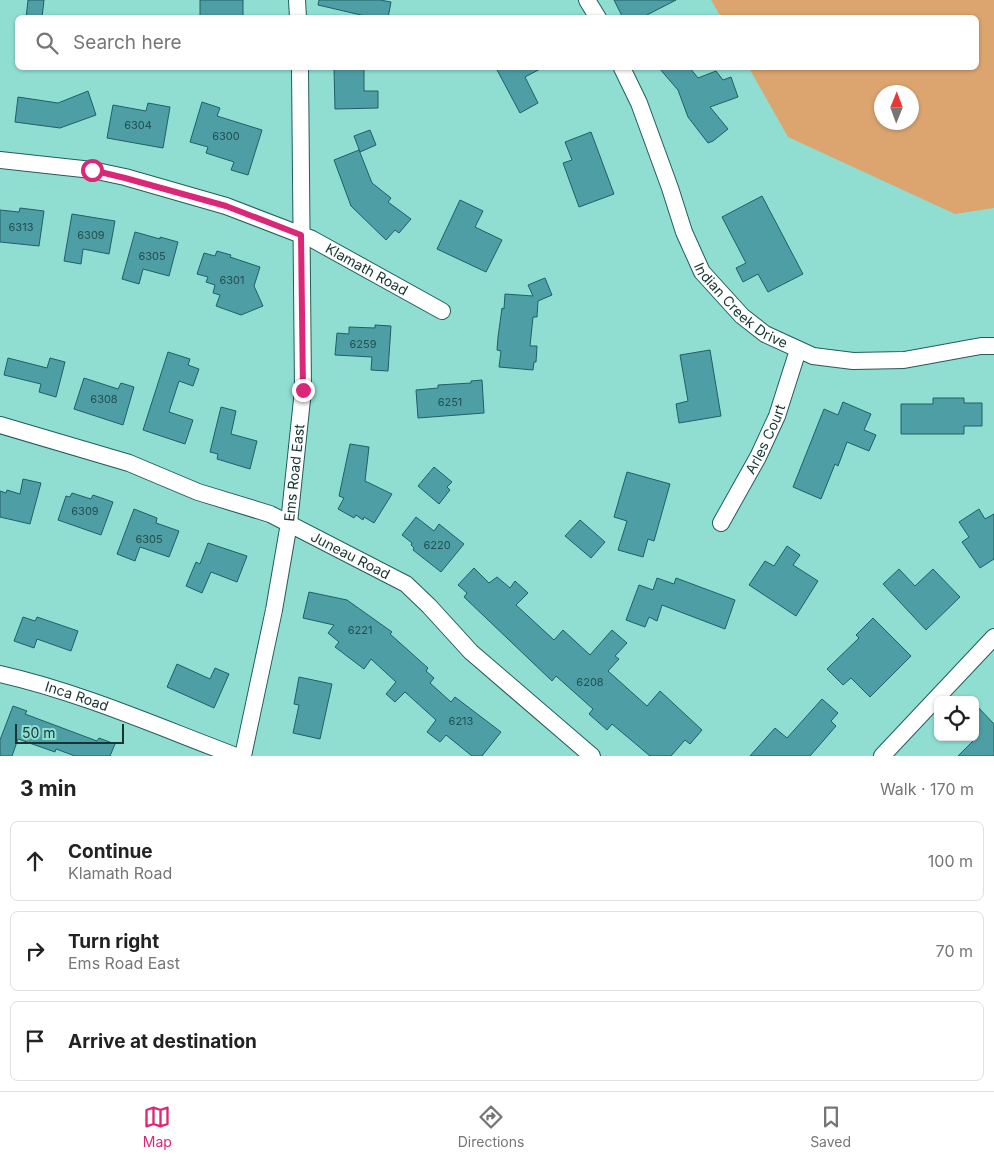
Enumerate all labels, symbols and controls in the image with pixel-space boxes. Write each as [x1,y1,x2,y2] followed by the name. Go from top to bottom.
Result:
[15,15,979,70] search box
[33,29,61,57] icon: search
[73,31,182,54] text: Search here
[874,85,919,130] north arrow
[124,118,152,132] house number: 6304
[212,129,240,143] house number: 6300
[81,159,104,182] route start
[9,220,34,234] house number: 6313
[77,228,105,242] house number: 6309
[323,239,411,298] street label: Klamath Road
[138,249,166,263] house number: 6305
[691,260,791,351] street label: Indian Creek Drive
[219,273,245,287] house number: 6301
[349,337,377,351] house number: 6259
[292,379,315,402] route end
[90,392,118,406] house number: 6308
[438,395,462,409] house number: 6251
[741,402,788,477] street label: Arles Court
[280,423,307,522] street label: Ems Road East
[71,504,99,518] house number: 6309
[308,528,393,582] street label: Juneau Road
[135,532,163,546] house number: 6305
[423,538,451,552] house number: 6220
[348,623,372,637] house number: 6221
[576,675,604,689] house number: 6208
[43,677,111,714] street label: Inca Road
[934,696,979,741] map controls
[934,696,979,741] button: locate
[449,714,474,728] house number: 6213
[15,721,124,744] scale bar
[22,724,56,741] text: 50 m
[20,776,76,801] text: 3 min
[880,779,974,799] text: Walk · 170 m
[68,840,153,863] text: Continue
[21,847,49,875] icon: ahead
[928,851,973,871] text: 100 m
[68,863,172,883] text: Klamath Road
[68,930,159,953] text: Turn right
[21,937,49,965] icon: right
[936,941,973,961] text: 70 m
[68,953,180,973] text: Ems Road East
[21,1027,49,1055] icon: arrive
[68,1030,257,1053] text: Arrive at destination
[143,1103,172,1150] tab: Map
[458,1103,524,1150] tab: Directions
[810,1103,851,1150] tab: Saved

